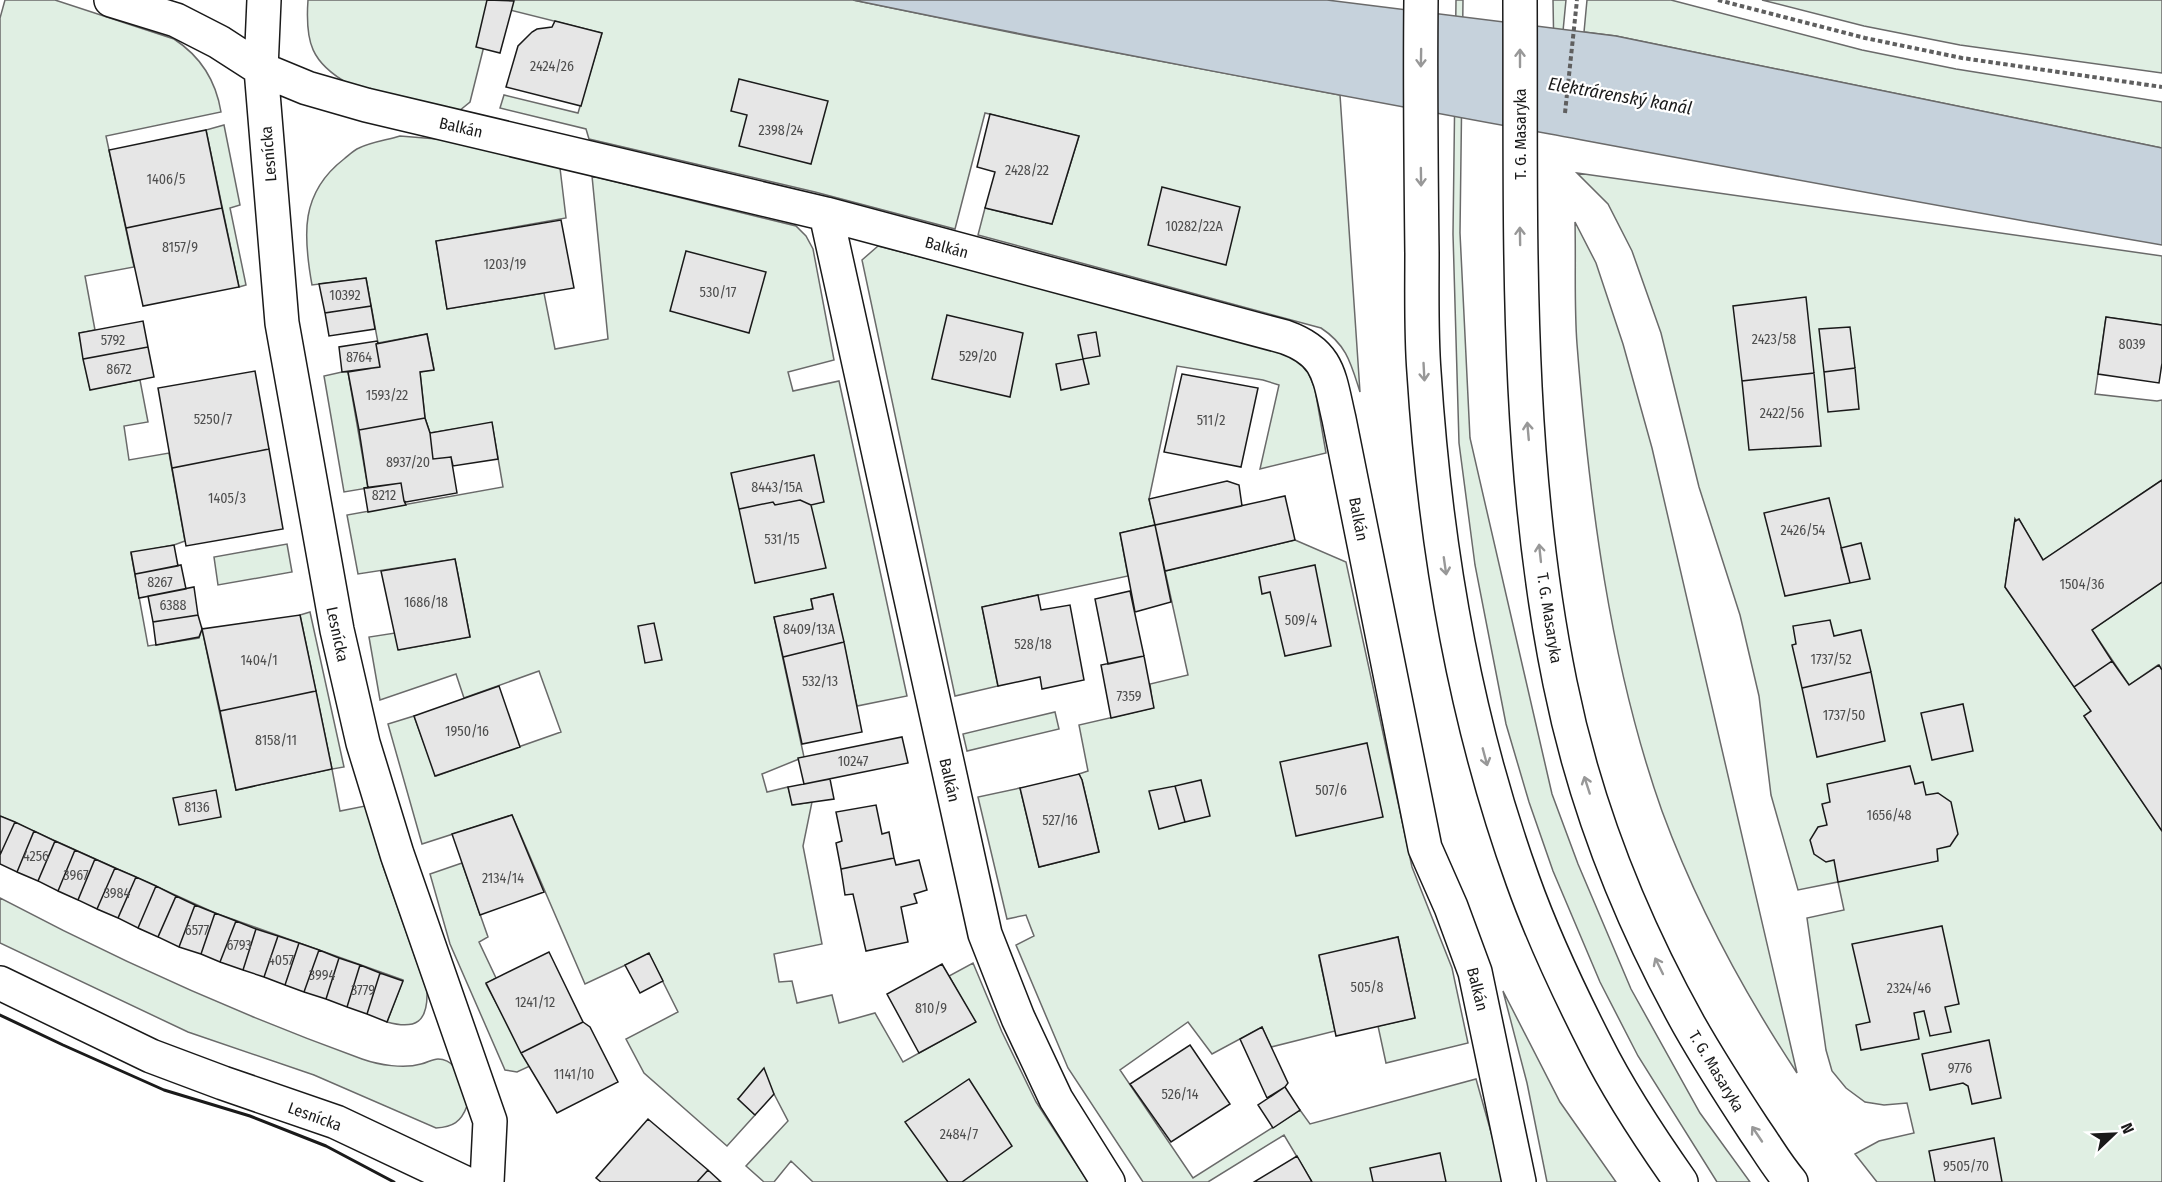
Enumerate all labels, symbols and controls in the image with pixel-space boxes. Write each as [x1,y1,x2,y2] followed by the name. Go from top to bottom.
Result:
[1415,48,1427,68] one-way arrow
[1514,48,1526,68] one-way arrow
[530,58,574,75] house number: 2424/26
[1546,73,1694,120] water label: Elektrárenský kanál
[1511,88,1530,180] street label: T. G. Masaryka
[437,113,485,142] street label: Balkán
[759,122,804,139] house number: 2398/24
[257,125,280,183] street label: Lesnícka
[1005,162,1049,179] house number: 2428/22
[1415,167,1427,187] one-way arrow
[147,171,185,188] house number: 1406/5
[1165,218,1223,235] house number: 10282/22A
[1515,227,1526,247] one-way arrow
[923,233,971,262] street label: Balkán
[162,239,198,256] house number: 8157/9
[484,256,527,273] house number: 1203/19
[700,284,737,301] house number: 530/17
[329,287,361,304] house number: 10392
[1752,331,1796,348] house number: 2423/58
[101,332,125,349] house number: 5792
[2118,336,2146,353] house number: 8039
[959,348,997,365] house number: 529/20
[346,349,372,366] house number: 8764
[106,361,132,378] house number: 8672
[1419,362,1430,382] one-way arrow
[366,387,408,404] house number: 1593/22
[1760,405,1804,422] house number: 2422/56
[194,411,233,428] house number: 5250/7
[1197,412,1225,429] house number: 511/2
[1522,422,1533,442] one-way arrow
[386,454,430,471] house number: 8937/20
[751,479,803,496] house number: 8443/15A
[372,487,396,504] house number: 8212
[208,490,246,507] house number: 1405/3
[1345,496,1372,543] street label: Balkán
[1781,522,1826,539] house number: 2426/54
[764,531,800,548] house number: 531/15
[1534,544,1545,564] one-way arrow
[1439,556,1450,575] one-way arrow
[1533,571,1566,665] street label: T. G. Masaryka
[147,574,173,591] house number: 8267
[2059,576,2105,593] house number: 1504/36
[404,594,448,611] house number: 1686/18
[159,597,187,614] house number: 6388
[322,605,353,664] street label: Lesnícka
[1285,612,1317,629] house number: 509/4
[783,621,836,638] house number: 8409/13A
[1014,636,1052,653] house number: 528/18
[1810,651,1852,668] house number: 1737/52
[240,652,278,669] house number: 1404/1
[802,673,838,690] house number: 532/13
[1117,688,1142,705] house number: 7359
[1823,707,1865,724] house number: 1737/50
[445,723,489,740] house number: 1950/16
[255,732,297,749] house number: 8158/11
[1479,747,1491,766] one-way arrow
[838,753,869,770] house number: 10247
[935,756,964,804] street label: Balkán
[1581,776,1592,795] one-way arrow
[1315,782,1347,799] house number: 507/6
[184,799,210,816] house number: 8136
[1866,807,1912,824] house number: 1656/48
[1042,812,1078,829] house number: 527/16
[23,848,49,865] house number: 4256
[63,867,89,884] house number: 3967
[482,870,524,887] house number: 2134/14
[104,885,131,902] house number: 3984
[185,922,210,939] house number: 6577
[227,937,251,954] house number: 6793
[268,952,294,969] house number: 4057
[1652,958,1664,976] one-way arrow
[1463,965,1492,1013] street label: Balkán
[309,967,335,984] house number: 3994
[1350,979,1384,996] house number: 505/8
[1887,980,1931,997] house number: 2324/46
[351,982,375,999] house number: 3779
[515,994,555,1011] house number: 1241/12
[915,1000,947,1017] house number: 810/9
[1685,1027,1748,1115] street label: T. G. Masaryka
[1948,1060,1972,1077] house number: 9776
[554,1066,594,1083] house number: 1141/10
[1161,1086,1199,1103] house number: 526/14
[285,1098,344,1135] street label: Lesnícka
[2084,1104,2144,1164] north arrow
[2117,1120,2138,1136] text: N
[940,1126,979,1143] house number: 2484/7
[1751,1126,1763,1143] one-way arrow
[1943,1158,1989,1175] house number: 9505/70

